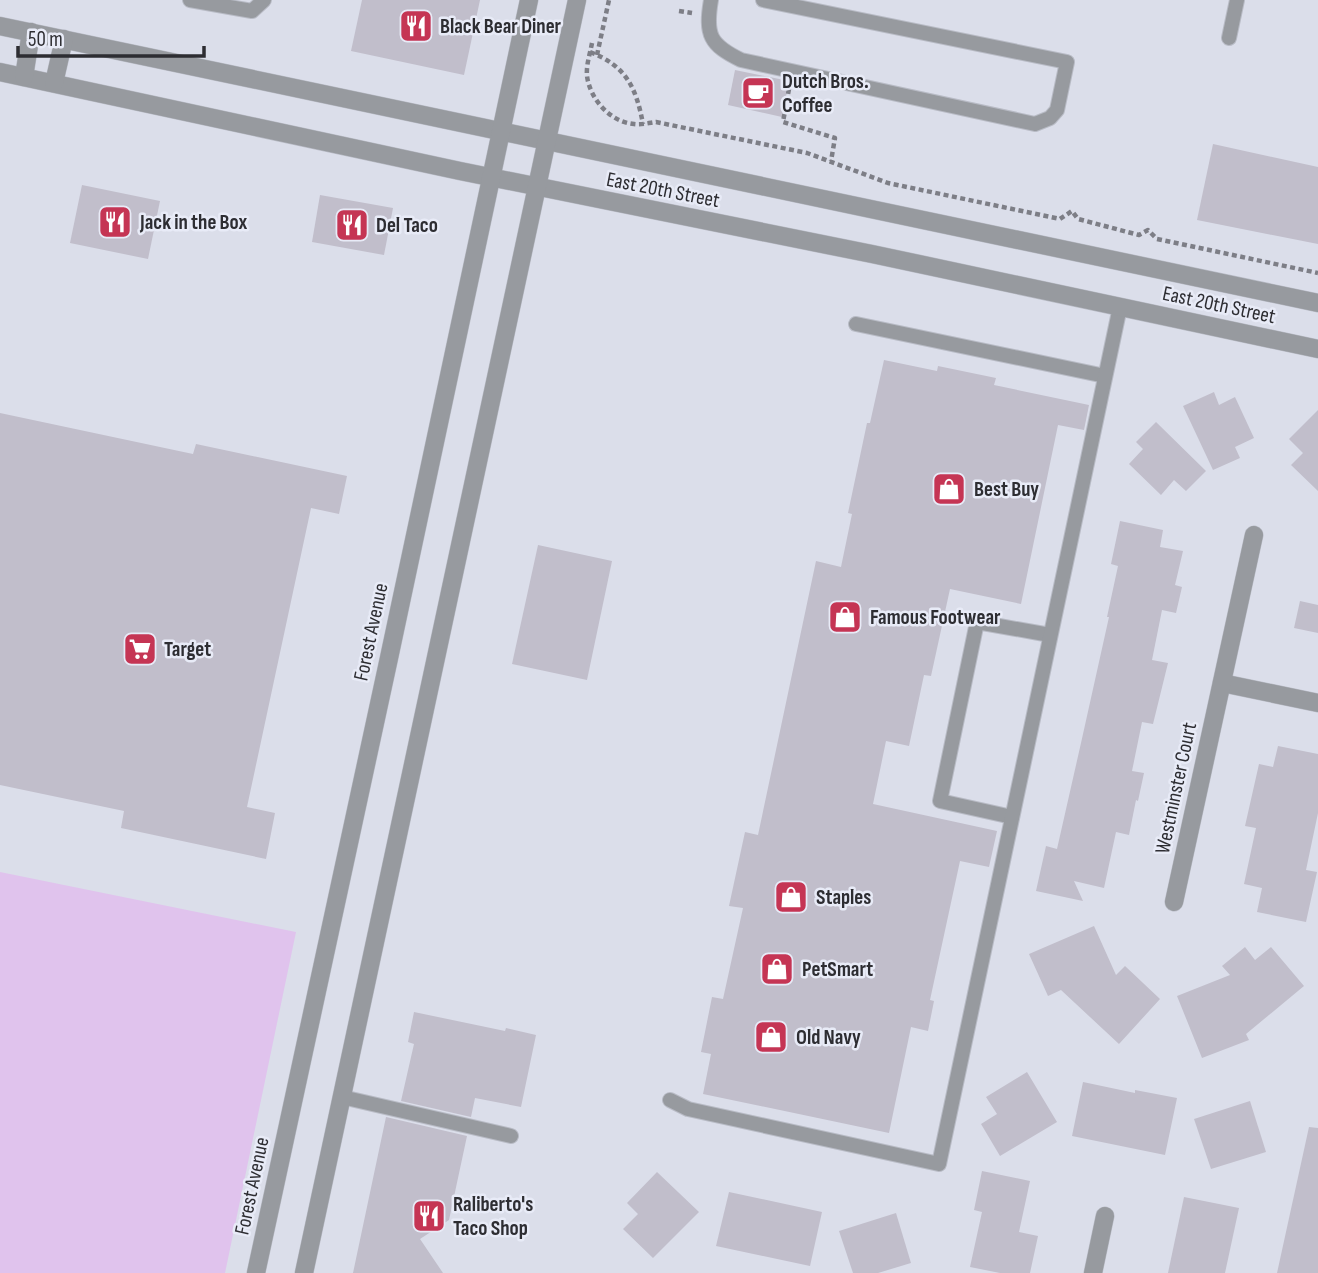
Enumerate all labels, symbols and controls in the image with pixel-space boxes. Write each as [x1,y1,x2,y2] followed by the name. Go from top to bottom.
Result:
[397,7,435,45] restaurant icon: Black Bear Diner
[18,14,203,58] scale bar
[440,14,562,39] place label: Black Bear Diner
[28,27,63,52] text: 50 m
[782,69,869,118] place label: Dutch Bros. Coffee
[739,74,777,112] cafe icon: Dutch Bros. Coffee
[604,167,722,213] street label: East 20th Street
[96,203,134,241] restaurant icon: Jack in the Box
[333,206,371,244] restaurant icon: Del Taco
[139,210,248,235] place label: Jack in the Box
[376,213,438,238] place label: Del Taco
[1160,281,1278,329] street label: East 20th Street
[930,470,968,508] shop icon: Best Buy
[974,477,1039,502] place label: Best Buy
[348,581,394,683] street label: Forest Avenue
[826,598,864,636] shop icon: Famous Footwear
[870,605,1001,630] place label: Famous Footwear
[121,630,159,668] supermarket icon: Target
[164,637,211,662] place label: Target
[1150,720,1202,856] street label: Westminster Court
[772,878,810,916] shop icon: Staples
[816,885,871,910] place label: Staples
[758,950,796,988] shop icon: PetSmart
[802,957,873,982] place label: PetSmart
[752,1018,790,1056] shop icon: Old Navy
[796,1025,861,1050] place label: Old Navy
[229,1135,275,1237] street label: Forest Avenue
[453,1192,533,1241] place label: Raliberto's Taco Shop
[410,1197,448,1235] restaurant icon: Raliberto's Taco Shop

